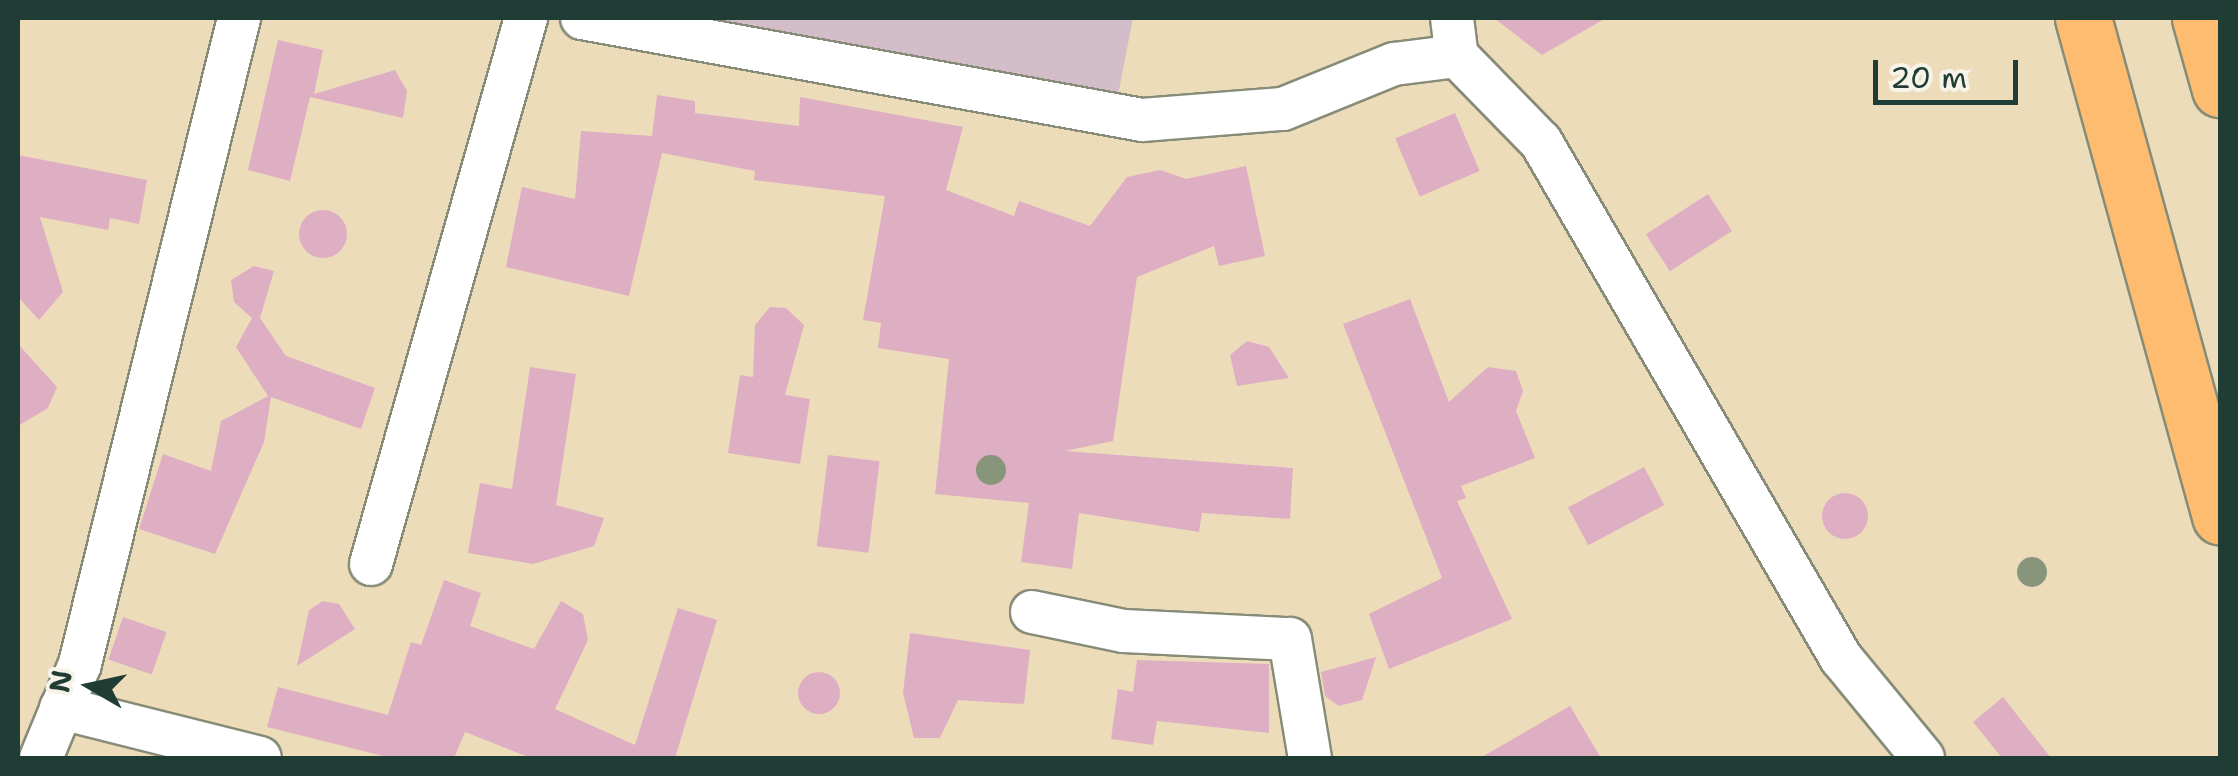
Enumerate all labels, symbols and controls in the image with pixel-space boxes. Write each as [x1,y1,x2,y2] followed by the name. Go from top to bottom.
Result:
[1878,40,2023,102] scale bar
[1890,57,1967,98] text: 20 m
[40,636,140,736] north arrow
[40,667,81,695] text: N

